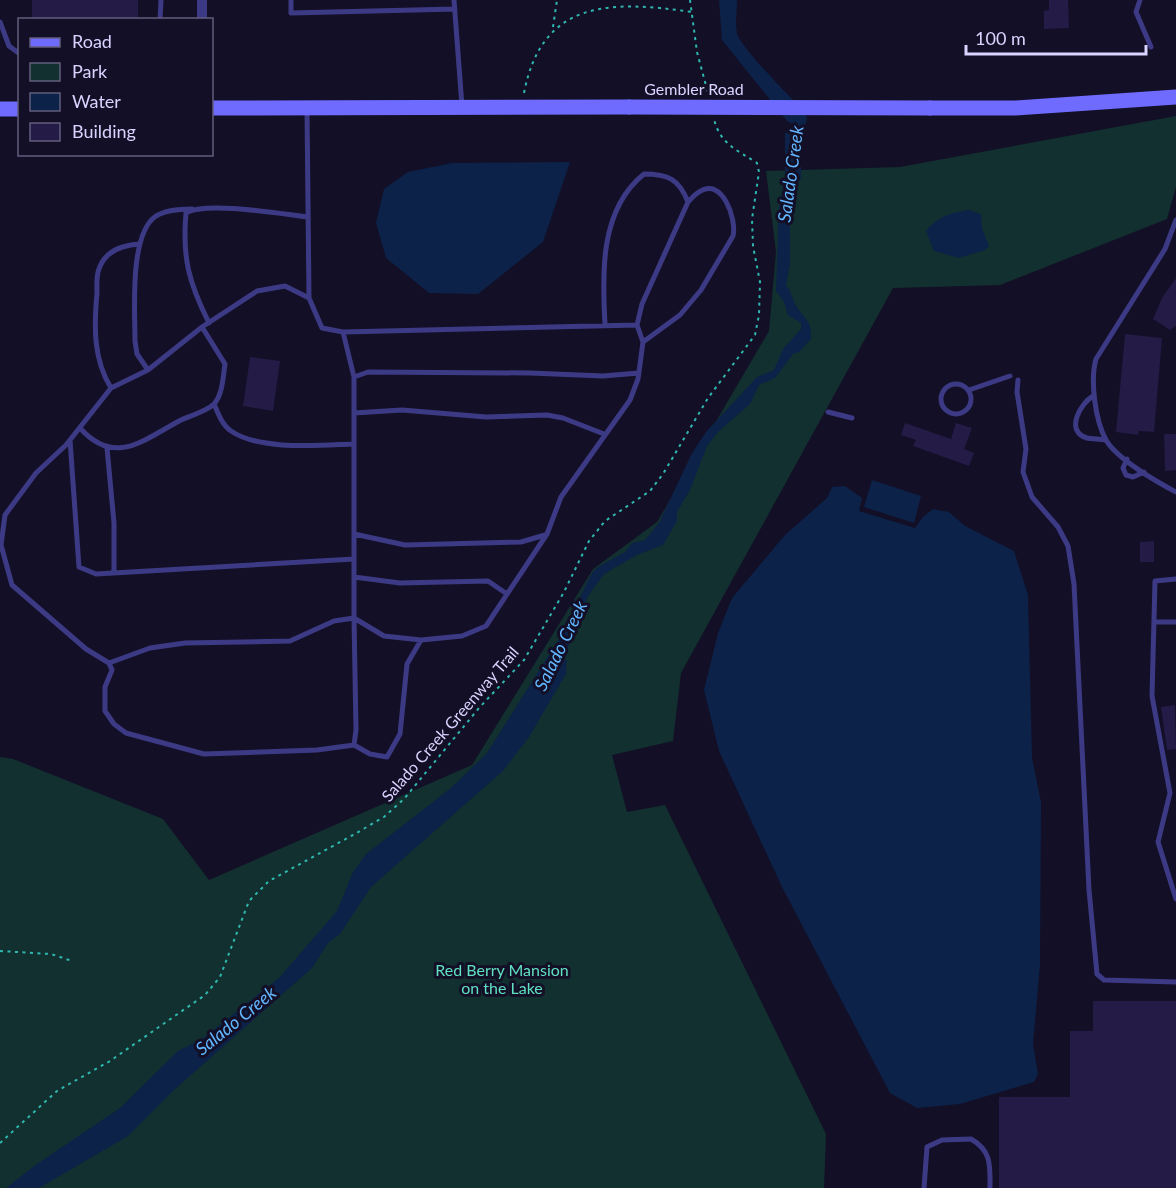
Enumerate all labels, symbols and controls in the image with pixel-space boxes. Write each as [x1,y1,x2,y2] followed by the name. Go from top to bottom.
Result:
[18,18,213,156] legend
[966,18,1146,56] scale bar
[975,27,1026,49] text: 100 m
[72,30,112,52] text: Road
[72,60,108,82] text: Park
[644,79,744,98] street label: Gembler Road
[72,90,121,112] text: Water
[72,120,136,142] text: Building
[772,124,808,224] water label: Salado Creek
[529,597,592,694] water label: Salado Creek
[377,642,522,805] street label: Salado Creek Greenway Trail
[435,960,569,997] park label: Red Berry Mansion on the Lake
[191,981,280,1059] water label: Salado Creek

